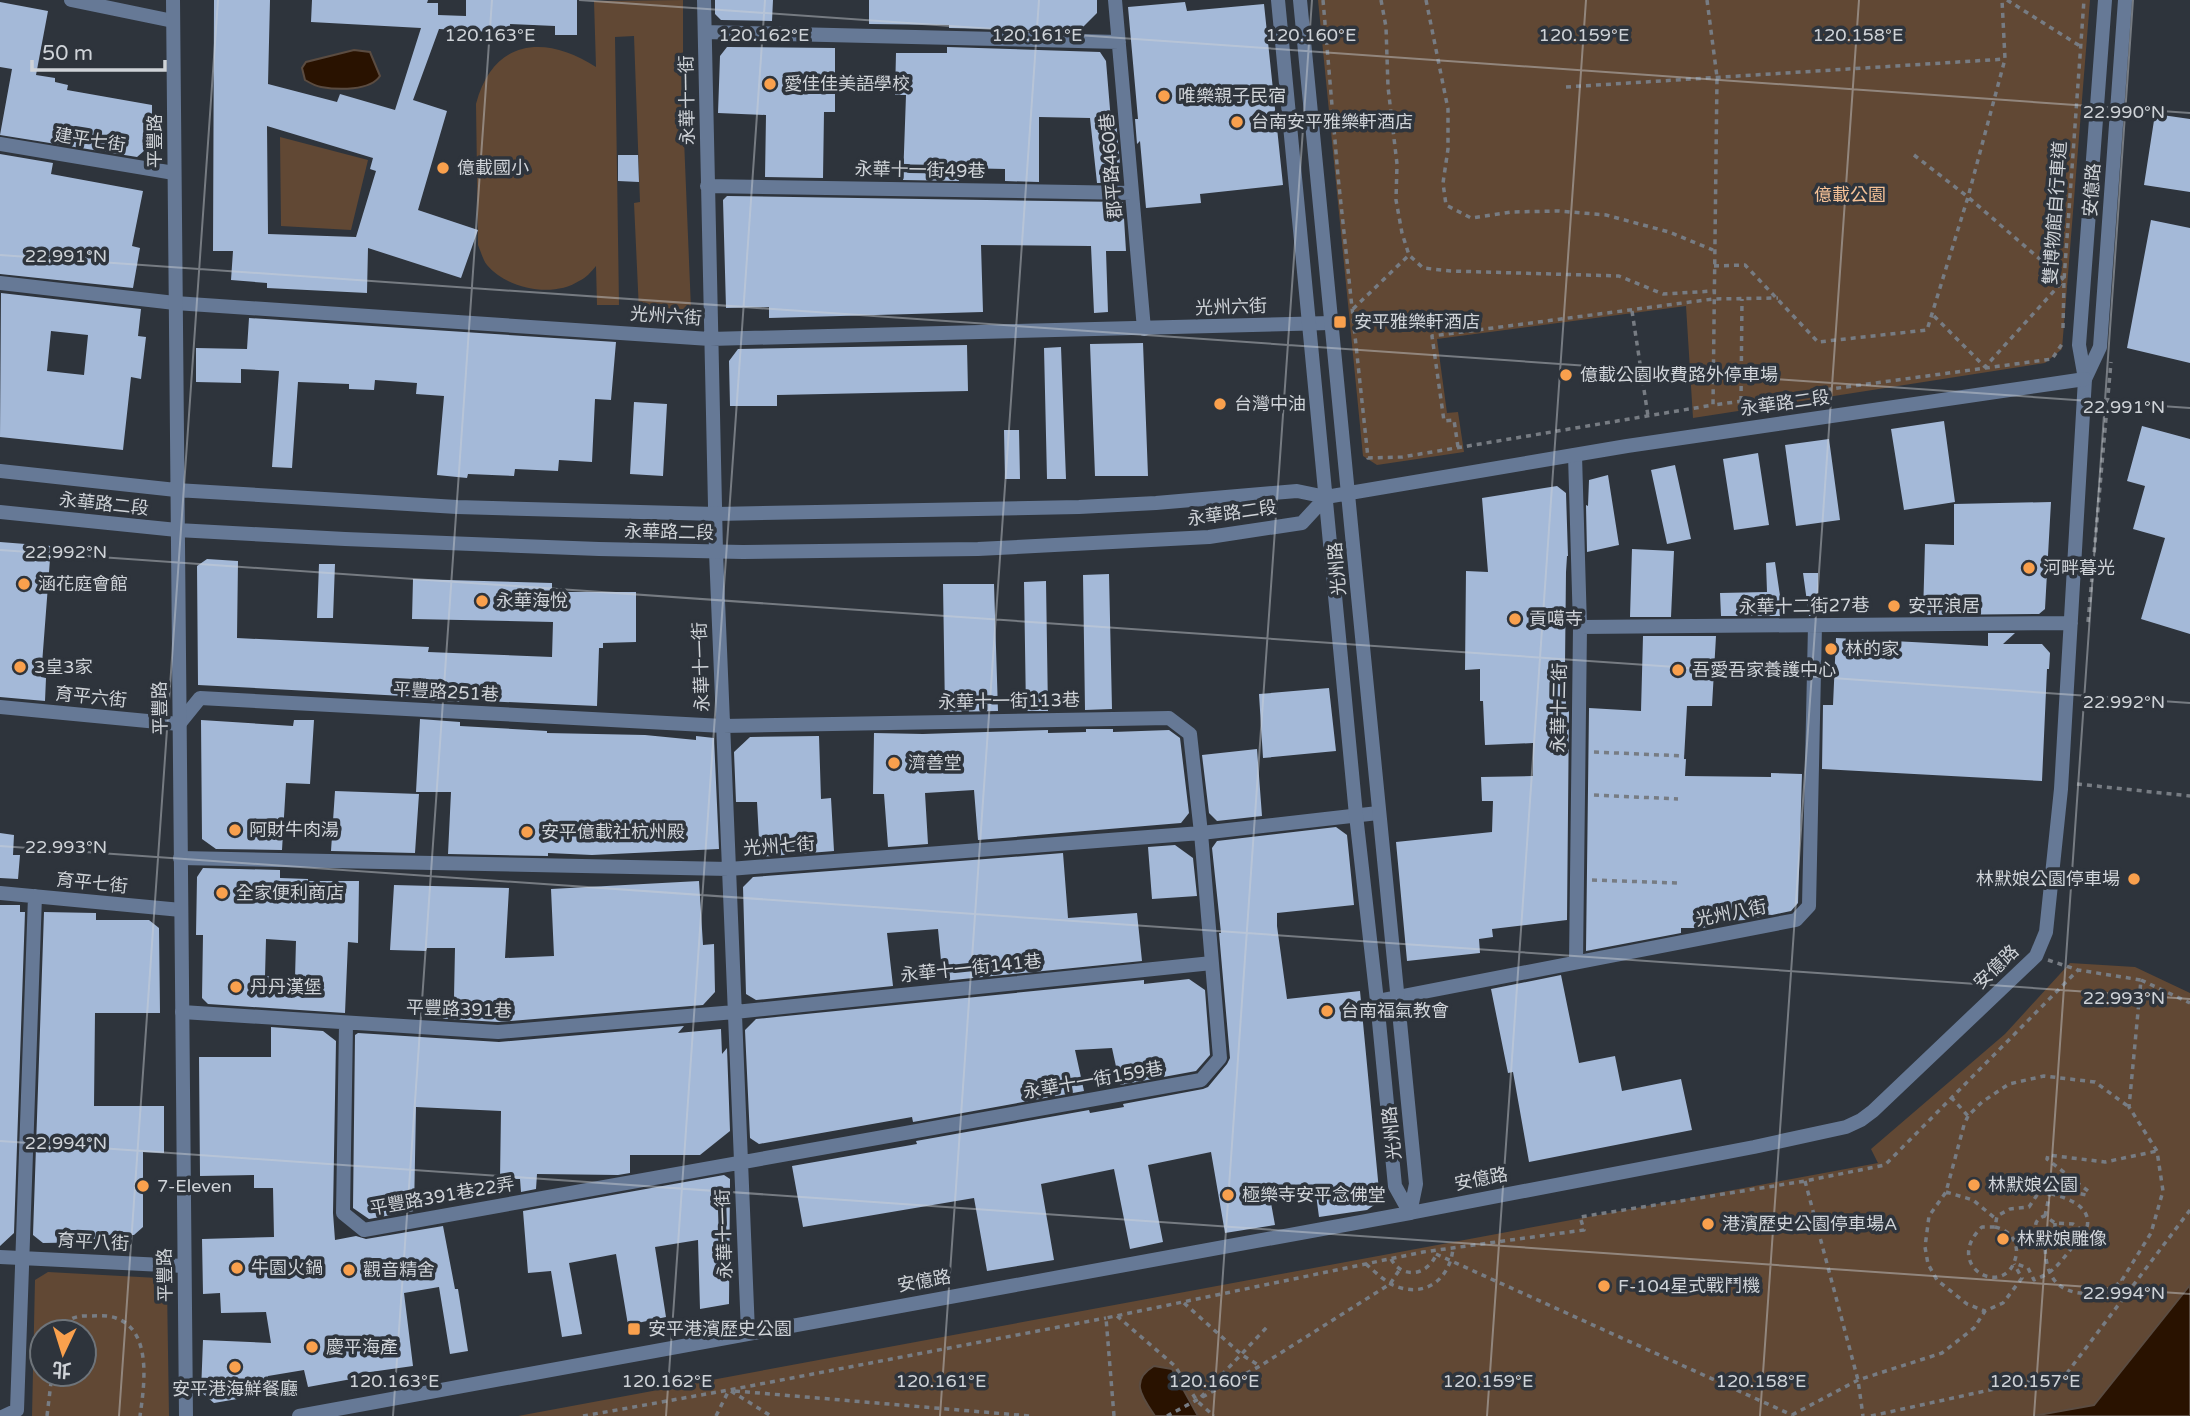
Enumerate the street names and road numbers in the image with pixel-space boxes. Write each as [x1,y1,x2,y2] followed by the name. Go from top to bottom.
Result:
[675,55,699,145] street label: 永華十一街
[1095,112,1127,220] street label: 郡平路460巷
[144,114,166,168] street label: 平豐路
[53,124,127,156] street label: 建平七街
[2039,140,2071,286] street label: 雙博物館自行車道
[855,158,985,182] street label: 永華十一街49巷
[2079,162,2105,218] street label: 安億路
[1195,295,1267,319] street label: 光州六街
[629,303,703,329] street label: 光州六街
[1739,386,1831,420] street label: 永華路二段
[58,488,150,520] street label: 永華路二段
[1186,496,1278,530] street label: 永華路二段
[624,520,714,544] street label: 永華路二段
[1324,541,1350,597] street label: 光州路
[1739,594,1869,618] street label: 永華十二街27巷
[688,622,714,712] street label: 永華十一街
[1547,663,1571,753] street label: 永華十二街
[393,678,499,706] street label: 平豐路251巷
[149,681,171,735] street label: 平豐路
[54,682,128,712] street label: 育平六街
[938,689,1080,713] street label: 永華十一街113巷
[742,833,816,859] street label: 光州七街
[55,868,129,898] street label: 育平七街
[1694,895,1768,931] street label: 光州八街
[1969,940,2023,994] street label: 安億路
[899,950,1043,986] street label: 永華十一街141巷
[406,996,512,1022] street label: 平豐路391巷
[1021,1057,1165,1103] street label: 永華十一街159巷
[1378,1105,1406,1161] street label: 光州路
[1452,1163,1510,1195] street label: 安億路
[368,1172,516,1220] street label: 平豐路391巷22弄
[711,1189,737,1279] street label: 永華十一街
[56,1229,130,1255] street label: 育平八街
[154,1248,176,1302] street label: 平豐路
[896,1265,952,1297] street label: 安億路

